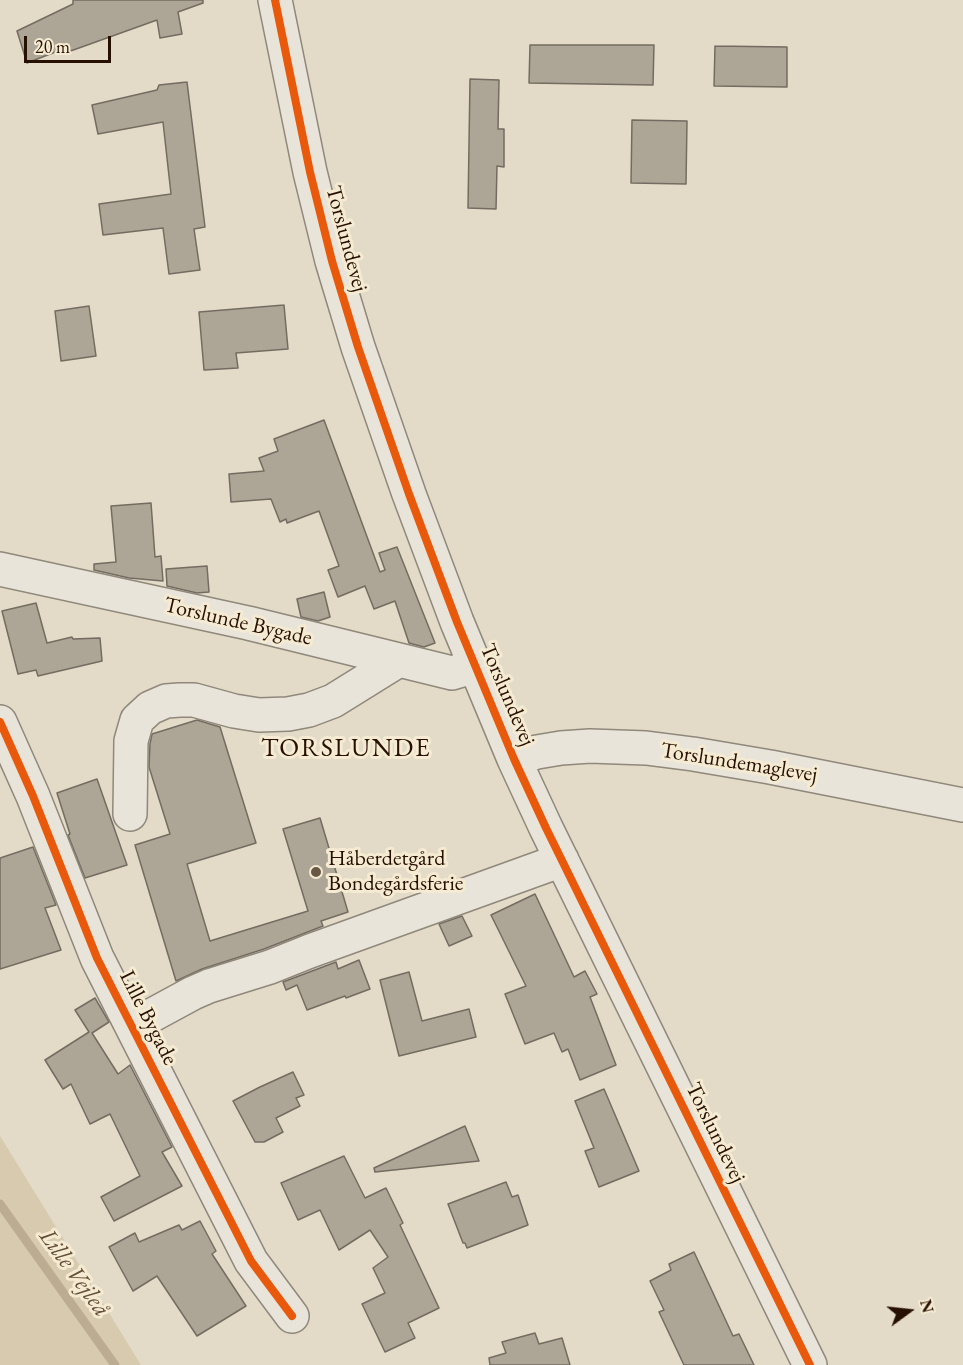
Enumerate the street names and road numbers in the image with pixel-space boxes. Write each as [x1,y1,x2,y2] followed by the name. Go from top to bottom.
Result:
[319,183,373,295] street label: Torslundevej
[161,592,315,652] street label: Torslunde Bygade
[474,640,540,750] street label: Torslundevej
[659,738,819,788] street label: Torslundemaglevej
[113,966,183,1070] street label: Lille Bygade
[679,1078,751,1188] street label: Torslundevej

